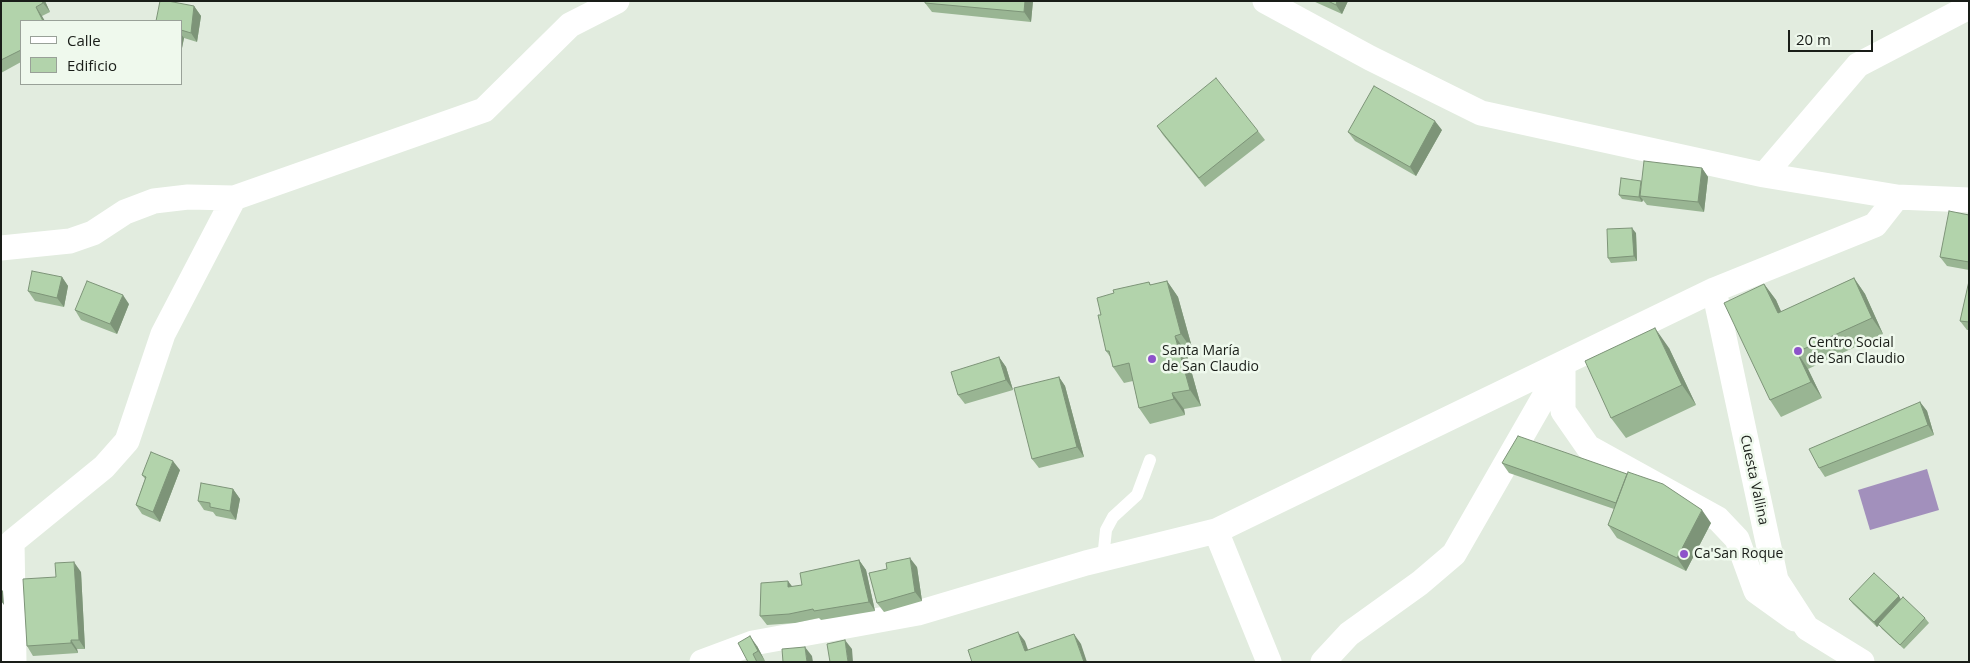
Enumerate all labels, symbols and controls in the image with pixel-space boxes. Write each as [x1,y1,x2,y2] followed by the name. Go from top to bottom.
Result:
[20,20,182,85] legend
[1790,20,1875,52] scale bar
[1796,29,1831,49] text: 20 m
[67,30,101,50] text: Calle
[67,55,117,75] text: Edificio
[1808,335,1905,368] place label: Centro Social de San Claudio
[1162,343,1259,376] place label: Santa María de San Claudio
[1792,345,1804,357] marker: Centro Social de San Claudio
[1146,353,1158,365] marker: Santa María de San Claudio
[1736,434,1772,526] street label: Cuesta Vallina
[1694,546,1783,562] place label: Ca'San Roque
[1678,548,1690,560] marker: Ca'San Roque

